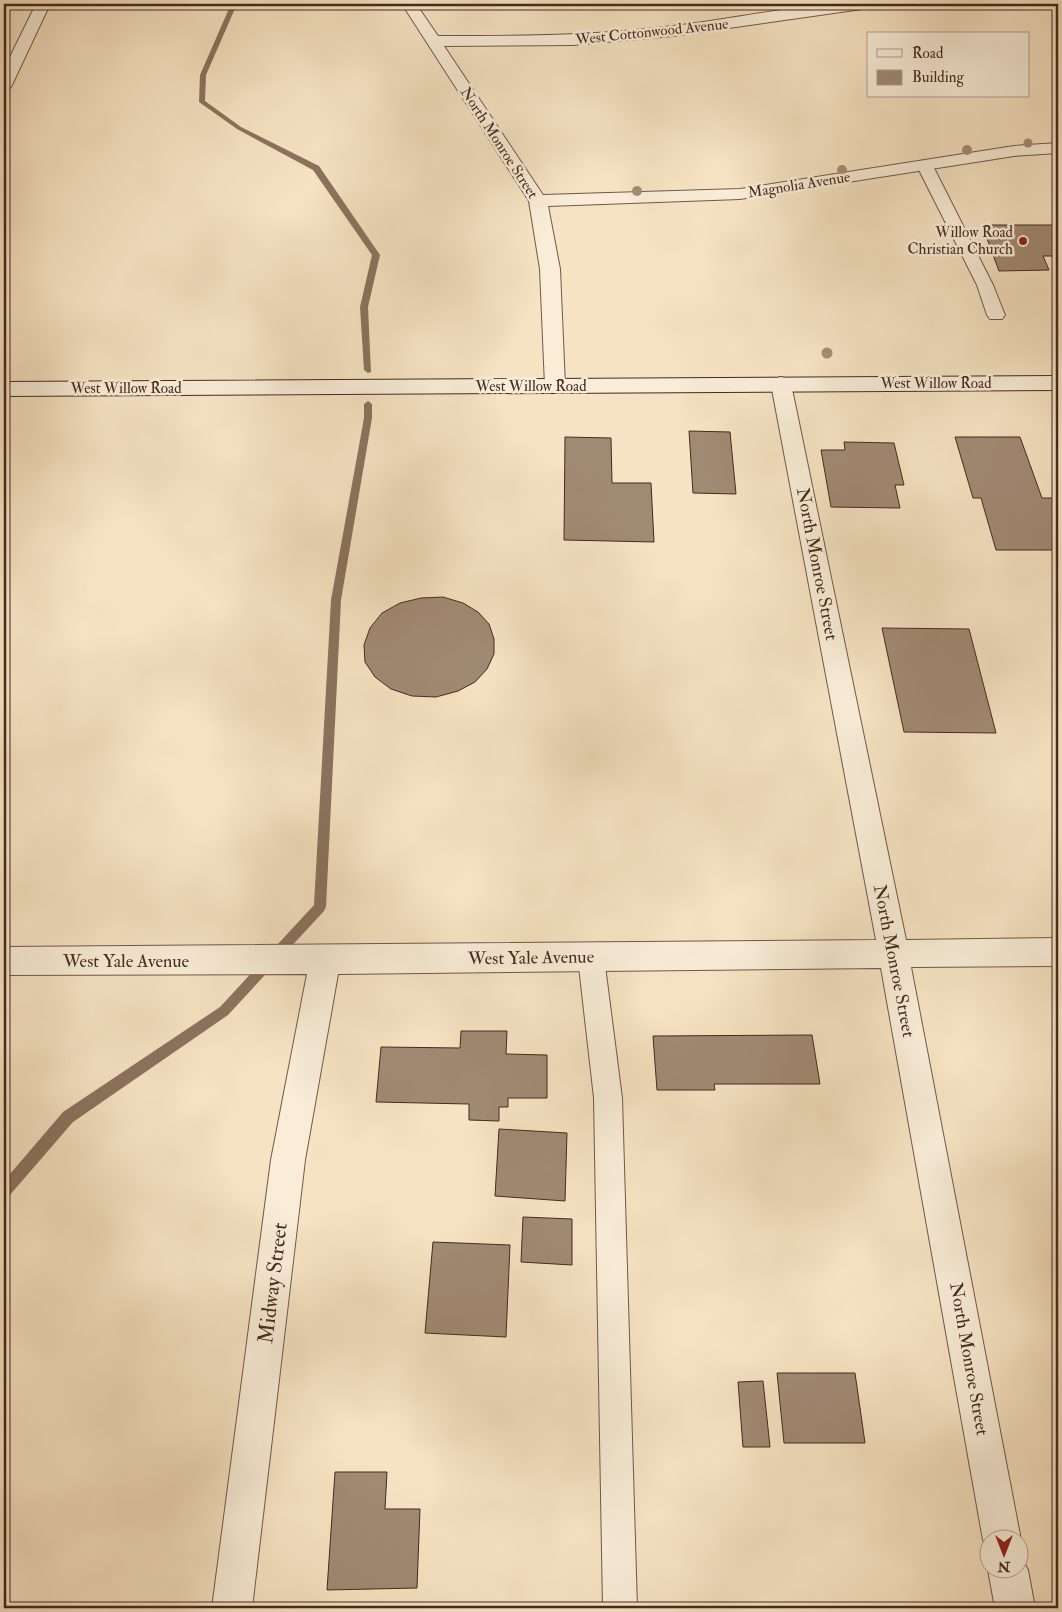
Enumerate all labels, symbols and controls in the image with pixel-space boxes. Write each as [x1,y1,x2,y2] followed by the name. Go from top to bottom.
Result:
[574,15,729,50] street label: West Cottonwood Avenue
[867,32,1030,98] legend
[912,44,944,63] text: Road
[912,68,964,87] text: Building
[456,84,542,203] street label: North Monroe Street
[746,168,852,202] street label: Magnolia Avenue
[908,223,1014,259] place label: Willow Road Christian Church
[1017,235,1029,247] marker: Willow Road Christian Church
[879,374,992,393] street label: West Willow Road
[474,377,587,396] street label: West Willow Road
[69,379,182,398] street label: West Willow Road
[791,486,843,643] street label: North Monroe Street
[868,883,920,1040] street label: North Monroe Street
[467,945,595,971] street label: West Yale Avenue
[62,950,190,973] street label: West Yale Avenue
[252,1221,294,1345] street label: Midway Street
[944,1281,994,1438] street label: North Monroe Street
[980,1530,1030,1580] north arrow
[997,1558,1011,1575] text: N

